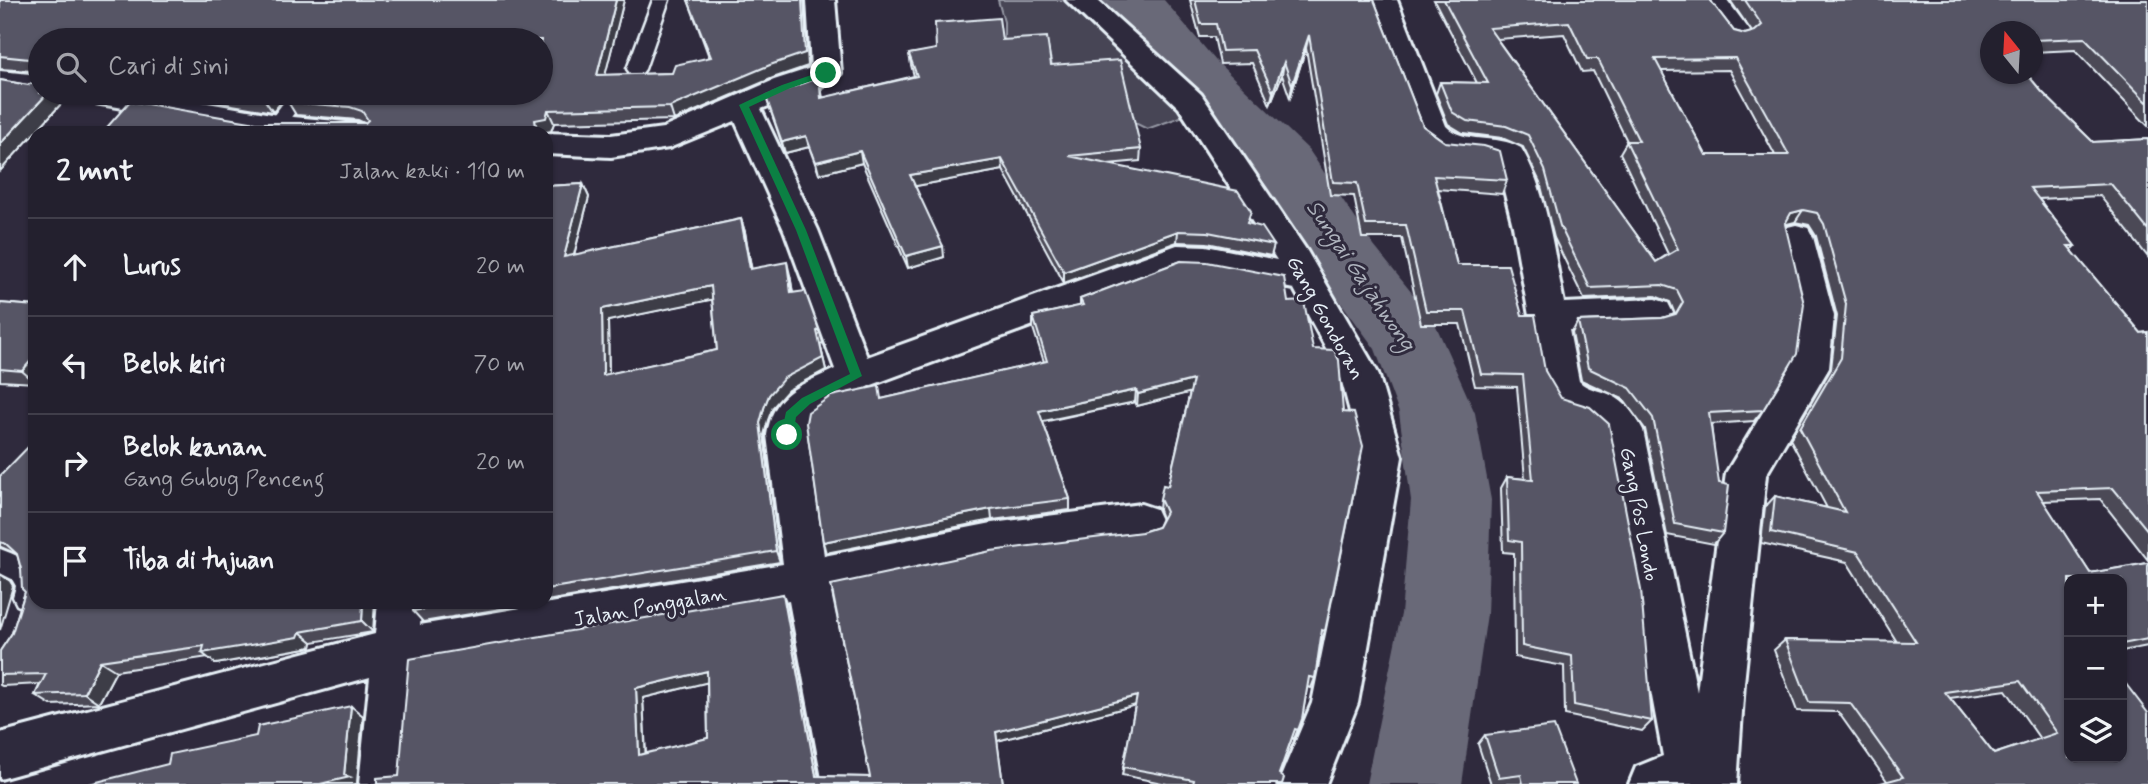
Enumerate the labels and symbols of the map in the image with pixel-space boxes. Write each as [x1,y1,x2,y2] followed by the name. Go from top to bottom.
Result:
[1980,21,2043,84] north arrow
[810,57,841,88] route end
[1297,195,1422,359] water label: Sungai Gajahwong
[1278,251,1371,386] street label: Gang Gondoran
[771,419,802,450] route start
[1611,445,1666,584] street label: Gang Pos Londo
[571,580,729,635] street label: Jalan Ponggalan

